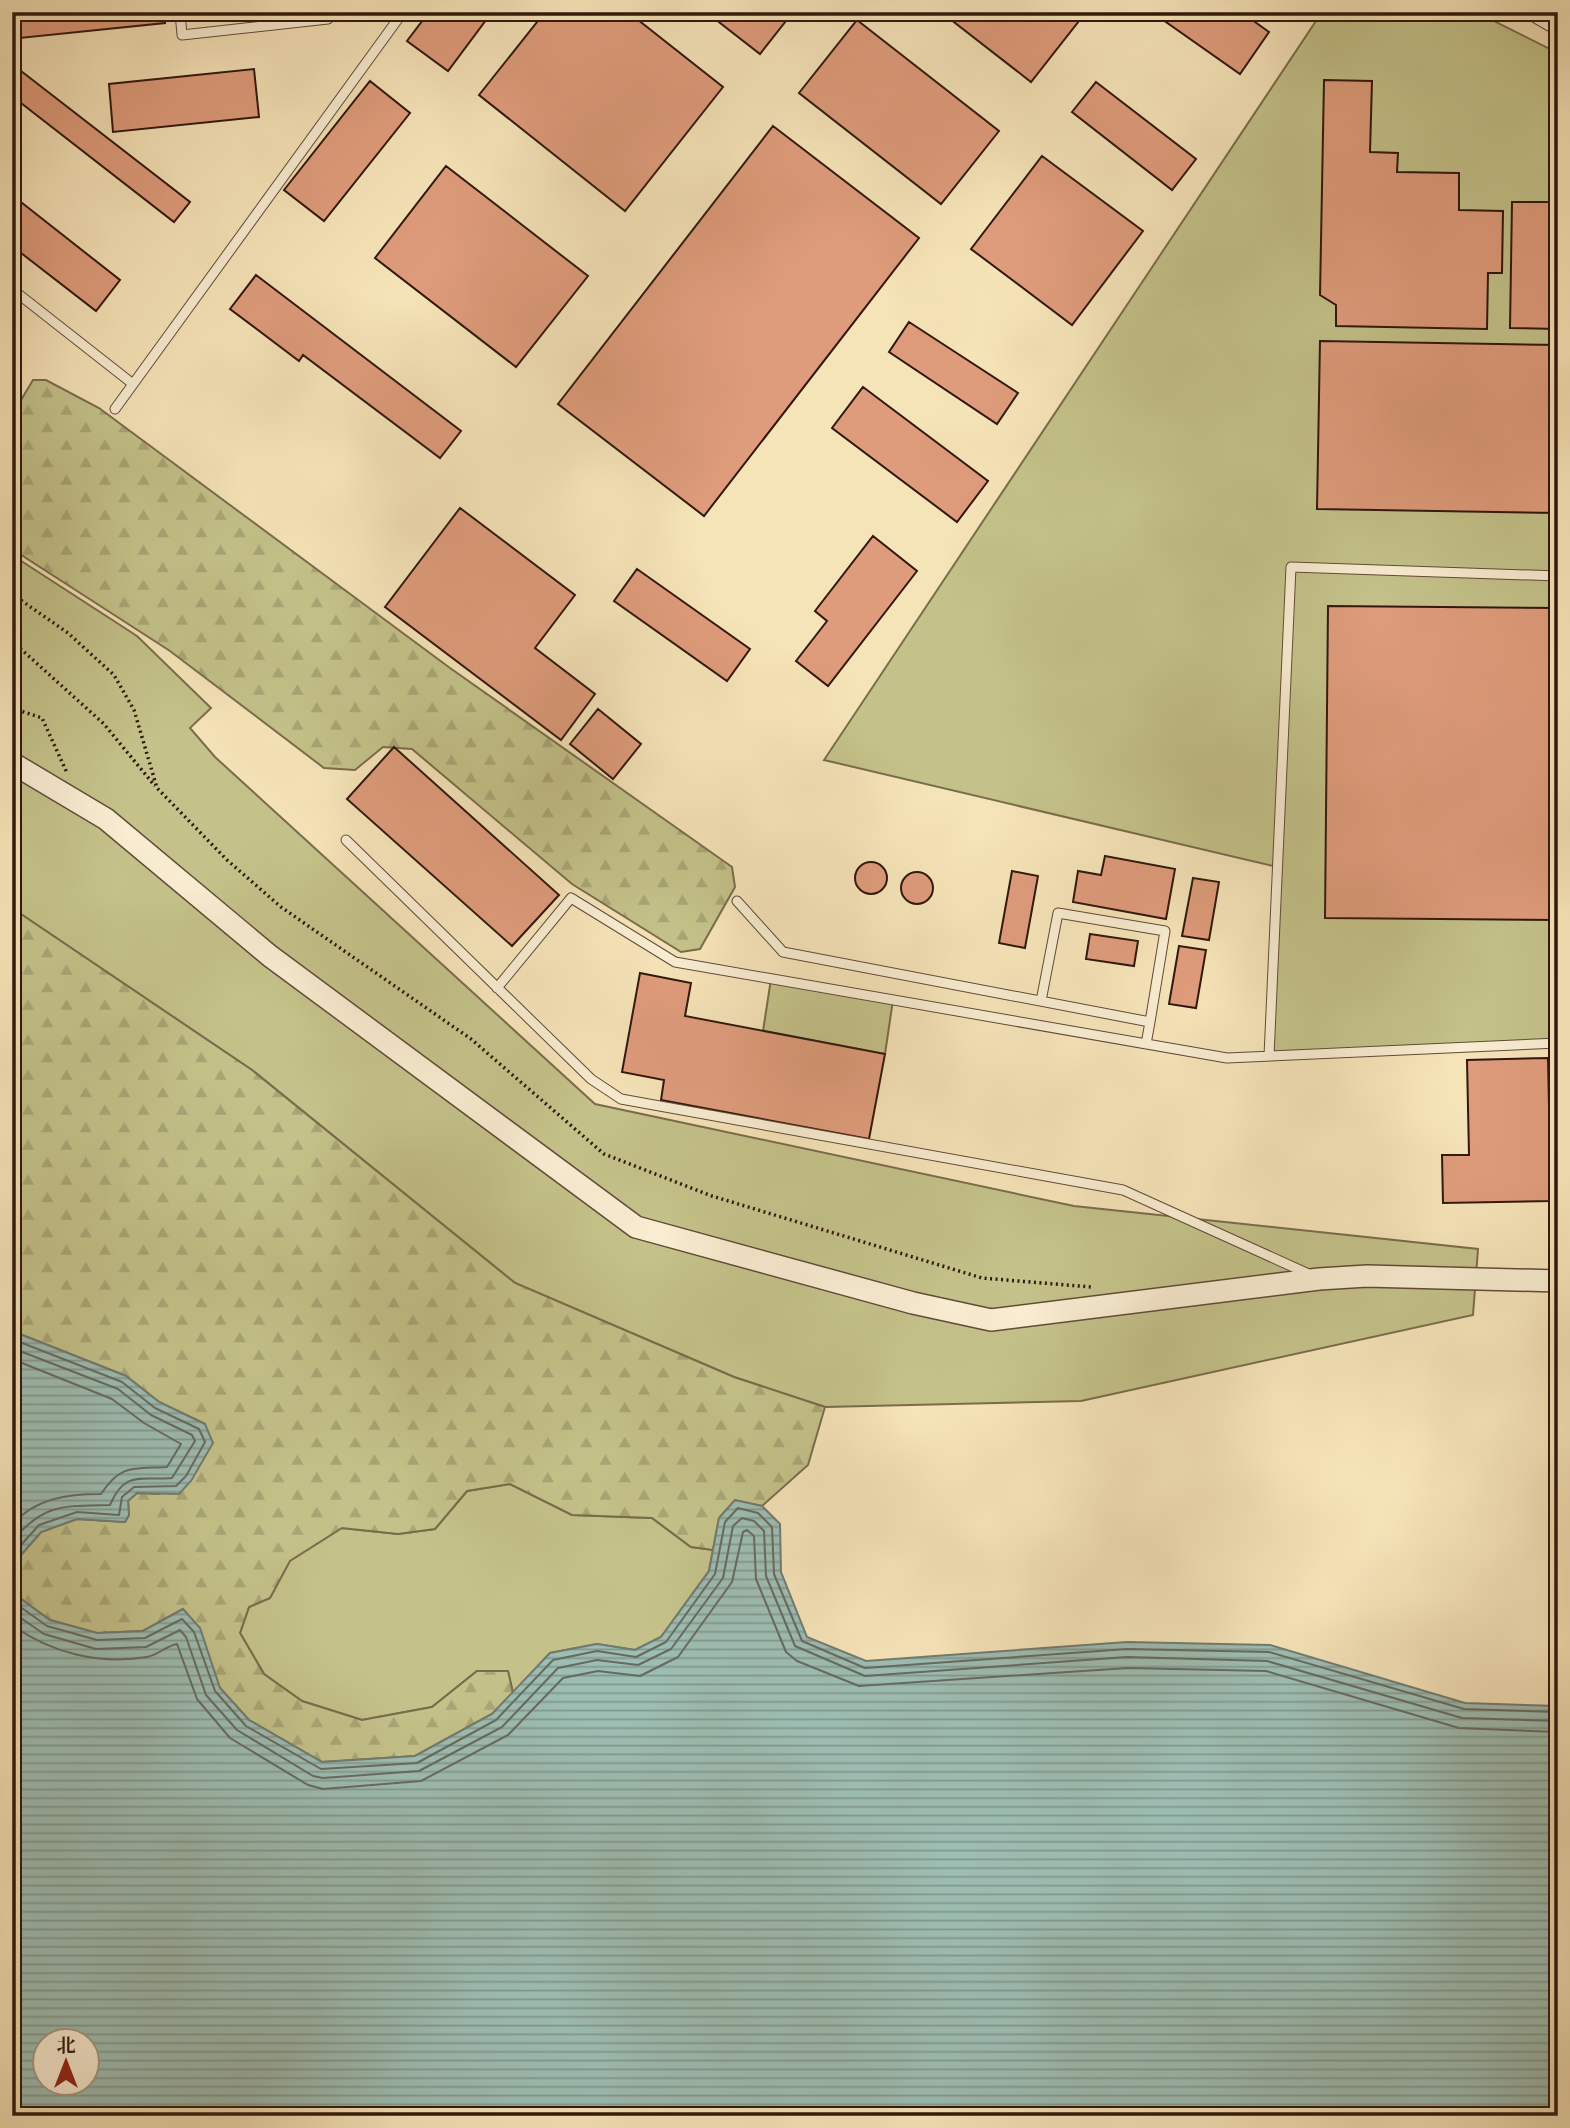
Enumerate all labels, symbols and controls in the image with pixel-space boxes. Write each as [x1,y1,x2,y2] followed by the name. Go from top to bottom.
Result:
[32,2026,102,2096] north arrow
[56,2035,76,2059] text: 北

